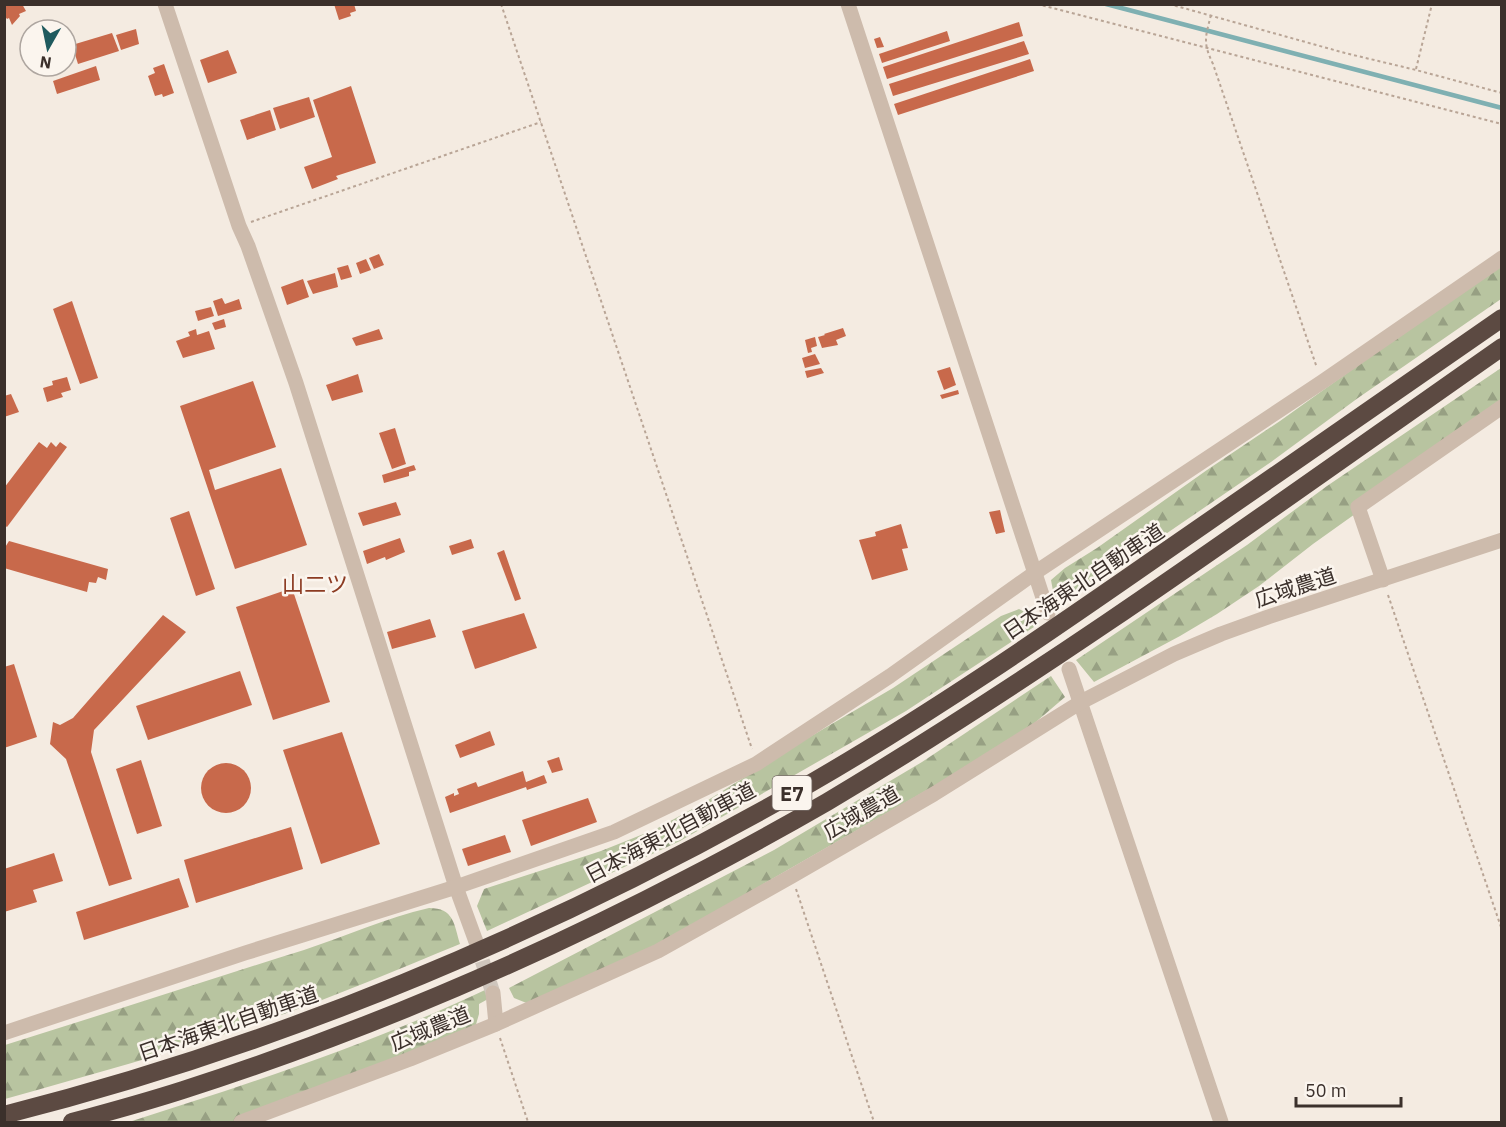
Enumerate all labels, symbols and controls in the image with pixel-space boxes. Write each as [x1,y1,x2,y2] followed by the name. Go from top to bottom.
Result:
[18,18,78,78] north arrow
[38,52,53,74] text: N
[997,517,1169,645] street label: 日本海東北自動車道
[1251,561,1339,613] street label: 広域農道
[282,569,348,598] district label: 山二ツ
[580,775,760,889] street label: 日本海東北自動車道
[772,776,812,810] road number: E7
[818,779,904,845] street label: 広域農道
[134,979,322,1067] street label: 日本海東北自動車道
[386,999,474,1057] street label: 広域農道
[1296,1070,1401,1108] scale bar
[1305,1079,1347,1102] text: 50 m

